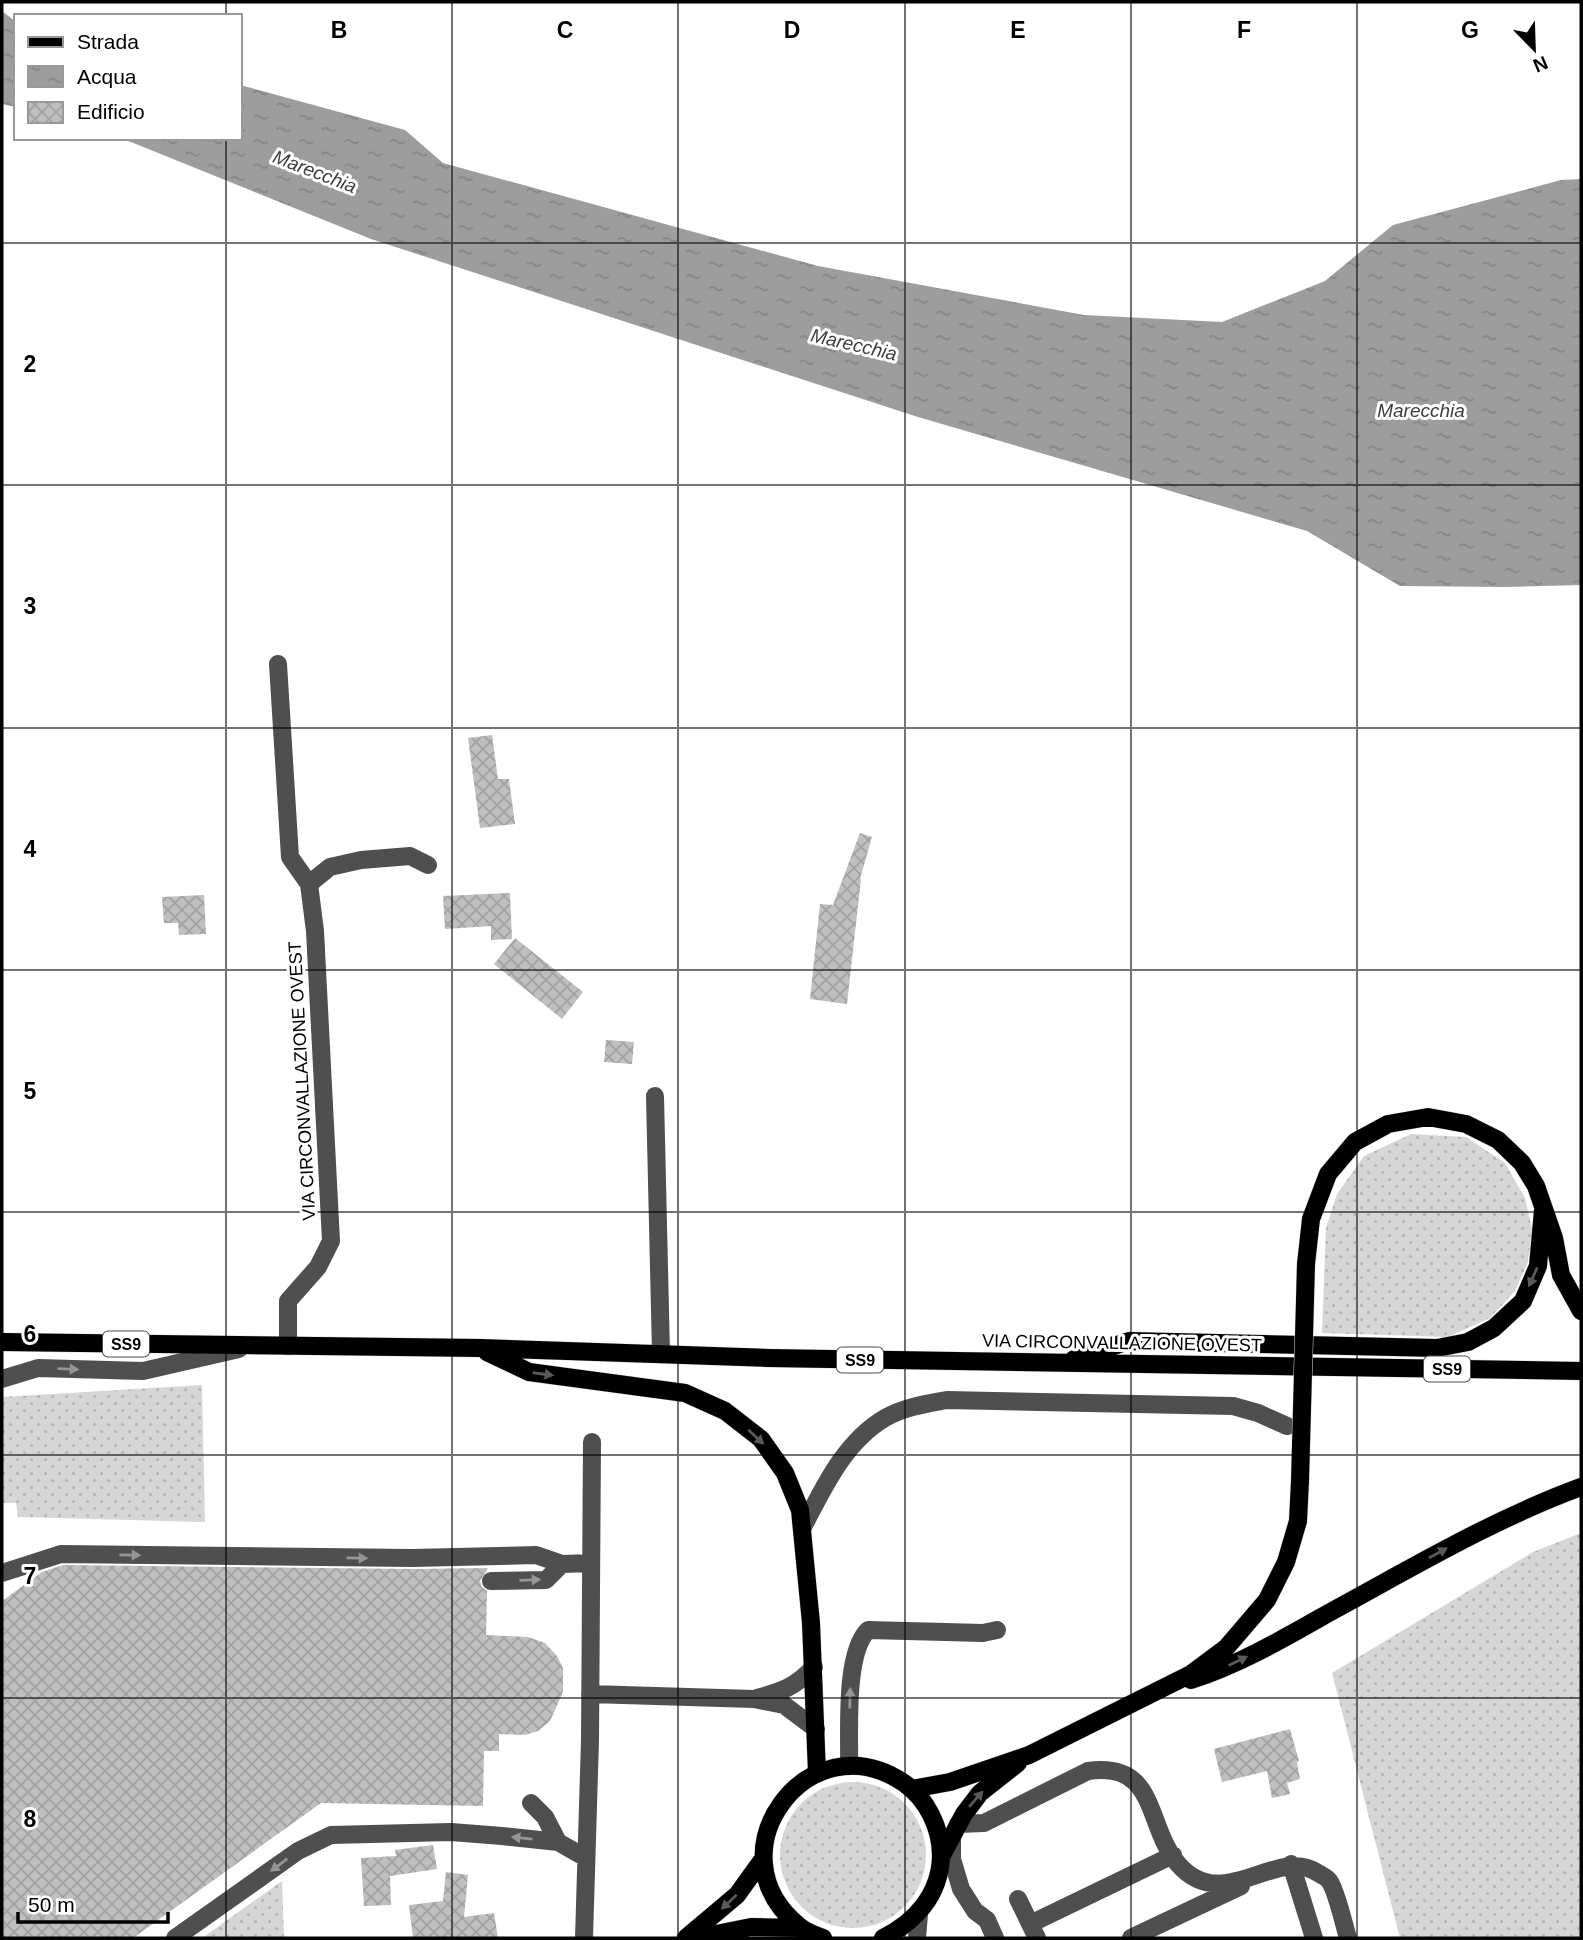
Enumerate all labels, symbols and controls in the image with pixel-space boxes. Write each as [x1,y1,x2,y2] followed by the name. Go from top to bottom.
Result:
[14,14,242,140] legend
[1499,14,1569,84] north arrow
[331,17,347,43] text: B
[557,17,573,43] text: C
[784,17,800,43] text: D
[1010,17,1026,43] text: E
[1237,17,1251,43] text: F
[1461,17,1479,43] text: G
[77,30,139,53] text: Strada
[1530,52,1551,77] text: N
[77,65,137,88] text: Acqua
[77,100,145,123] text: Edificio
[270,146,360,197] water label: Marecchia
[809,324,899,365] water label: Marecchia
[24,351,36,377] text: 2
[1377,400,1465,421] water label: Marecchia
[24,593,36,619] text: 3
[24,836,37,862] text: 4
[285,941,319,1221] street label: VIA CIRCONVALLAZIONE OVEST
[24,1078,37,1104] text: 5
[1527,1267,1538,1288] one-way arrow
[24,1321,36,1347] text: 6
[982,1331,1262,1355] street label: VIA CIRCONVALLAZIONE OVEST
[103,1332,149,1356] road number: SS9
[837,1348,883,1372] road number: SS9
[1424,1357,1470,1382] road number: SS9
[58,1363,80,1374] one-way arrow
[532,1369,554,1380] one-way arrow
[747,1429,765,1445] one-way arrow
[1428,1547,1447,1559] one-way arrow
[119,1549,141,1561] one-way arrow
[346,1552,368,1564] one-way arrow
[24,1563,36,1589] text: 7
[519,1575,541,1586] one-way arrow
[1228,1656,1248,1667] one-way arrow
[844,1687,856,1709] one-way arrow
[968,1791,983,1808] one-way arrow
[24,1806,37,1832] text: 8
[511,1832,533,1843] one-way arrow
[270,1858,288,1872] one-way arrow
[18,1881,168,1925] scale bar
[28,1893,75,1916] text: 50 m
[720,1894,737,1911] one-way arrow

